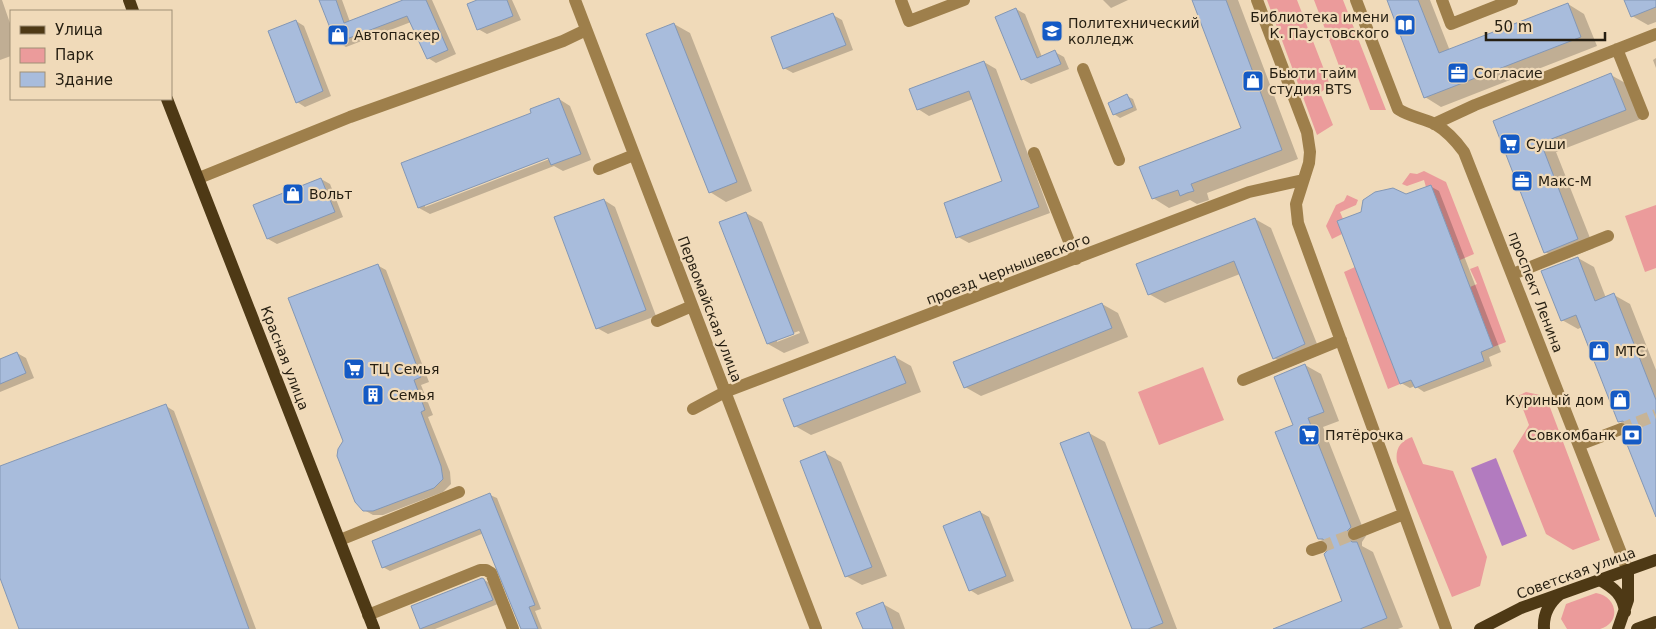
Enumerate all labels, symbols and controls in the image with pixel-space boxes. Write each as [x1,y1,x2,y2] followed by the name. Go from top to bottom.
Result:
[1250,9,1389,41] place label: Библиотека имени К. Паустовского
[10,10,172,100] legend
[1486,10,1605,42] scale bar
[1393,13,1417,37] library icon: Библиотека имени К. Паустовского
[1068,15,1200,47] place label: Политехнический колледж
[1494,18,1532,36] text: 50 m
[1040,19,1064,43] school or university icon: Политехнический колледж
[55,21,103,39] text: Улица
[326,23,350,47] shop icon: Автопаскер
[354,27,440,43] place label: Автопаскер
[55,46,94,64] text: Парк
[1446,61,1470,85] office icon: Согласие
[1269,65,1357,97] place label: Бьюти тайм студия BTS
[1474,65,1543,81] place label: Согласие
[1241,69,1265,93] shop icon: Бьюти тайм студия BTS
[55,71,113,89] text: Здание
[1498,132,1522,156] supermarket icon: Суши
[1526,136,1566,152] place label: Суши
[1510,169,1534,193] office icon: Макс-М
[1538,173,1592,189] place label: Макс-М
[281,182,305,206] shop icon: Вольт
[309,186,353,202] place label: Вольт
[1506,229,1566,355] street label: проспект Ленина
[924,230,1092,308] street label: проезд Чернышевского
[675,234,745,384] street label: Первомайская улица
[258,304,312,412] street label: Красная улица
[1587,339,1611,363] shop icon: МТС
[1615,343,1646,359] place label: МТС
[342,357,366,381] supermarket icon: ТЦ Семья
[369,361,440,377] place label: ТЦ Семья
[361,383,385,407] building icon: Семья
[389,387,435,403] place label: Семья
[1608,388,1632,412] shop icon: Куриный дом
[1505,392,1604,408] place label: Куриный дом
[1297,423,1321,447] supermarket icon: Пятёрочка
[1620,423,1644,447] bank icon: Совкомбанк
[1325,427,1403,443] place label: Пятёрочка
[1527,427,1616,443] place label: Совкомбанк
[1514,544,1638,602] street label: Советская улица

